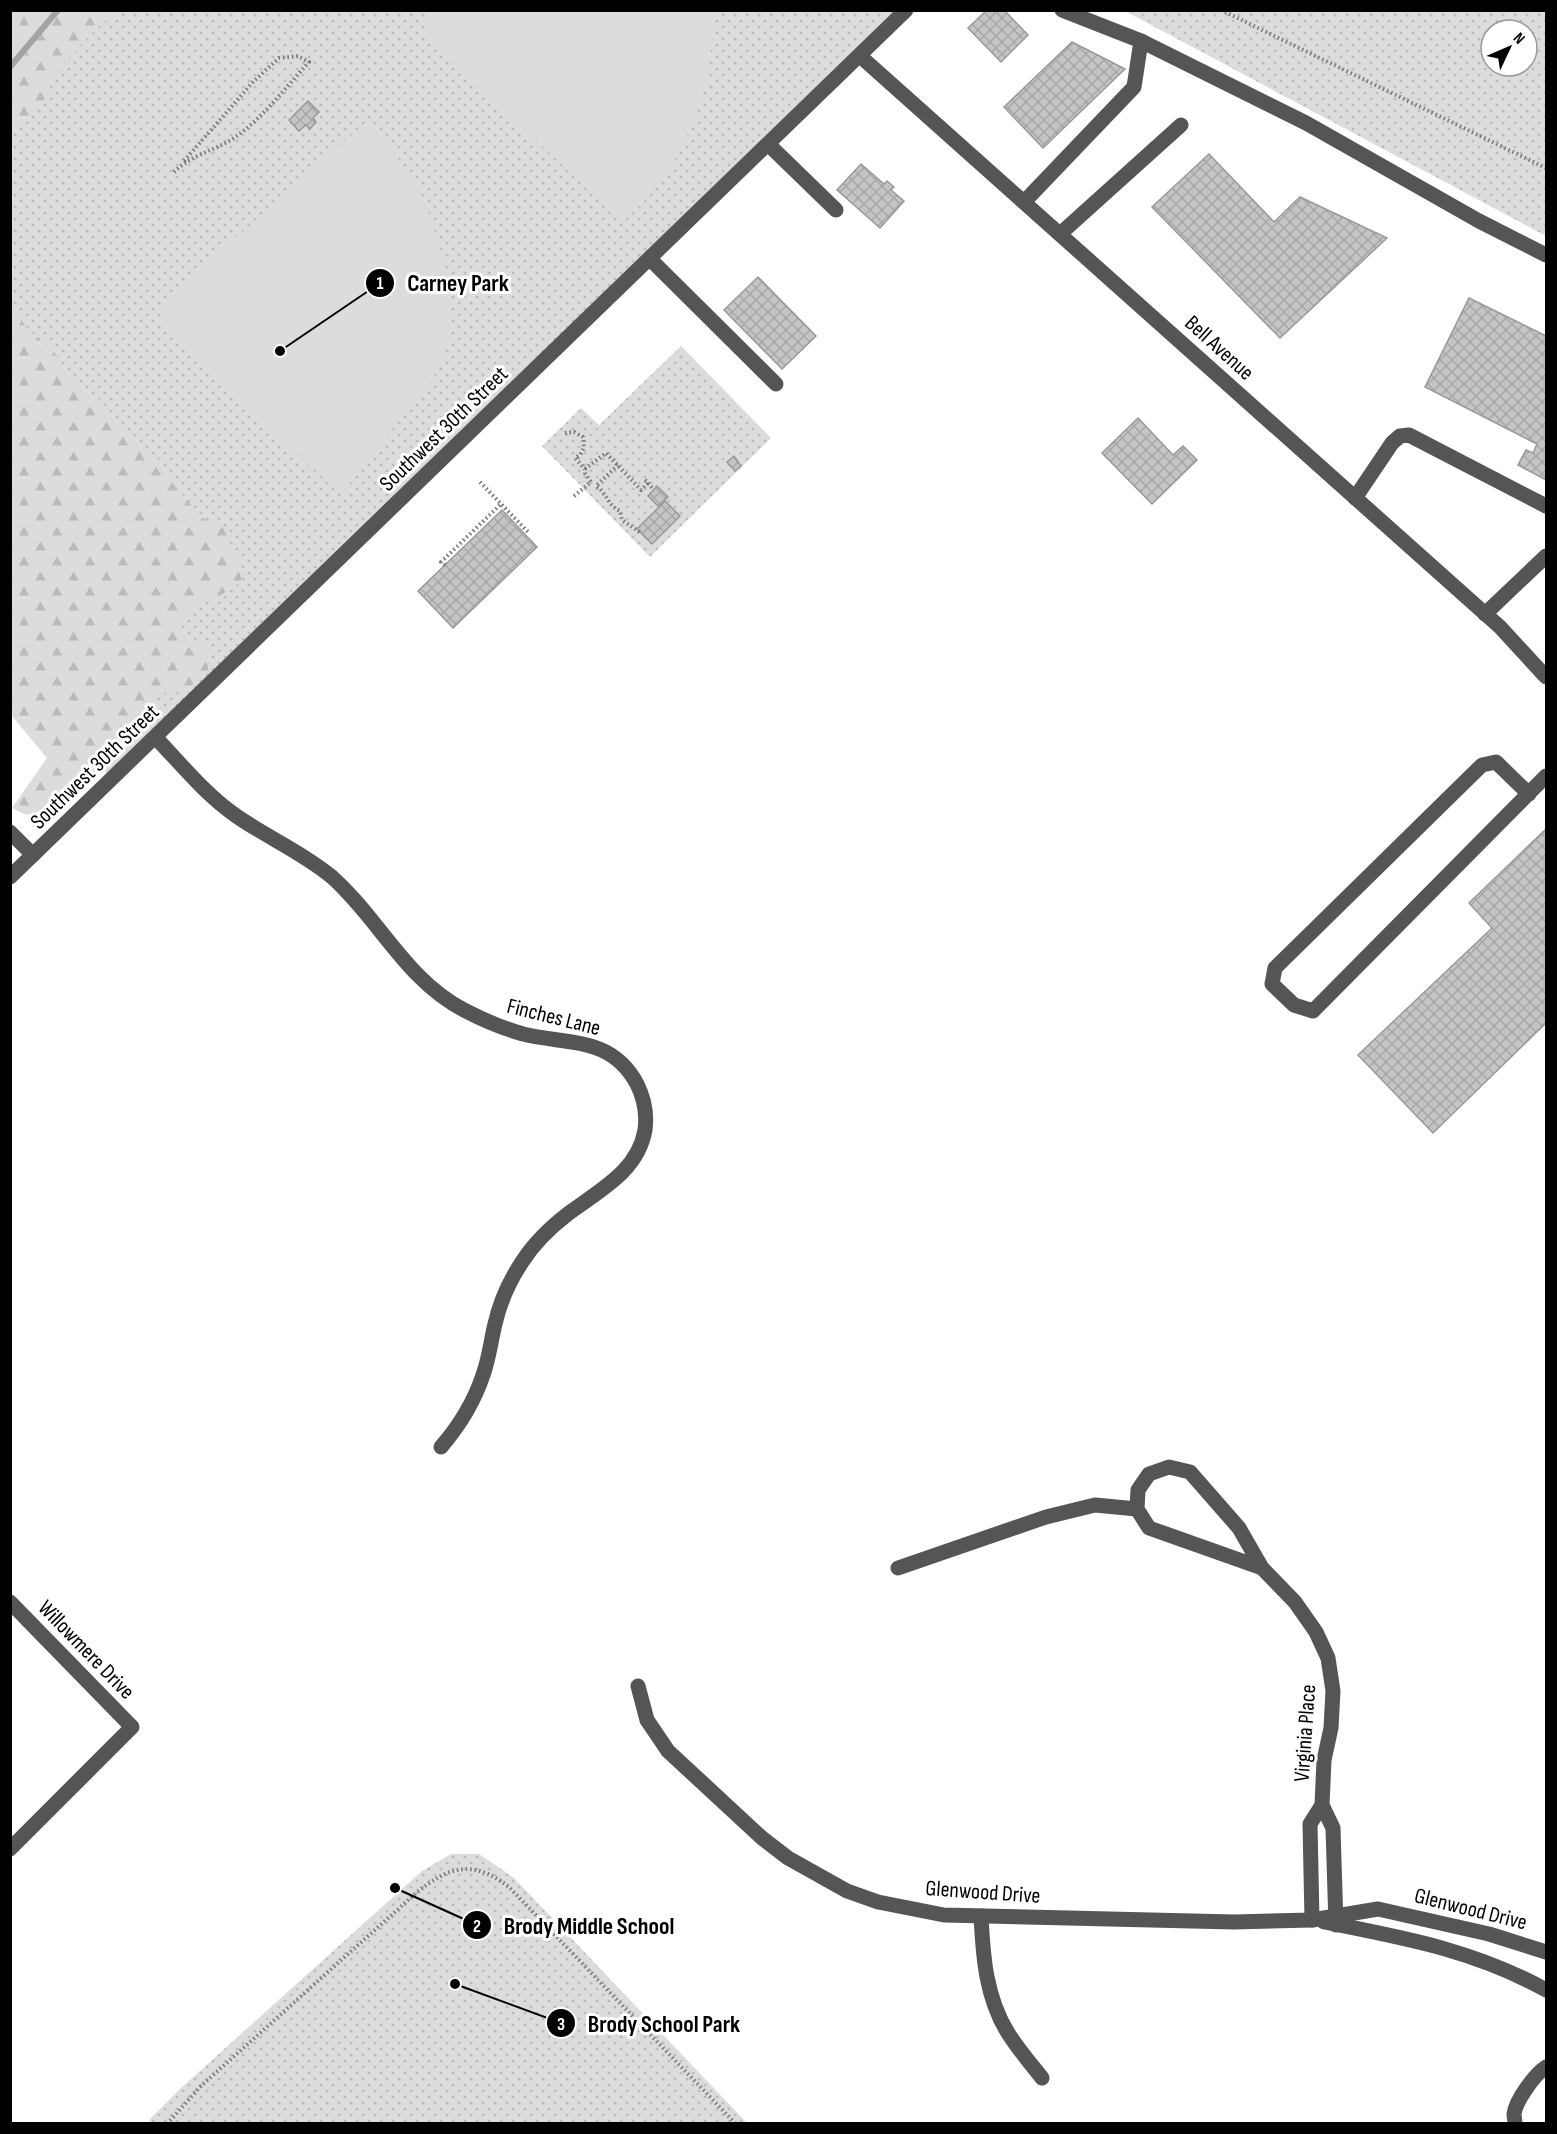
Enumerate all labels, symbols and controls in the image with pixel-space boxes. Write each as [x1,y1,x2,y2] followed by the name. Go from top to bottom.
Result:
[1479,18,1539,78] north arrow
[1509,29,1529,48] text: N
[365,262,521,304] callout: Carney Park
[407,269,509,298] text: Carney Park
[376,273,384,294] text: 1
[1179,310,1259,386] street label: Bell Avenue
[374,361,514,497] street label: Southwest 30th Street
[25,699,165,835] street label: Southwest 30th Street
[504,993,603,1042] street label: Finches Lane
[32,1595,140,1705] street label: Willowmere Drive
[1289,1684,1322,1783] street label: Virginia Place
[925,1875,1041,1910] street label: Glenwood Drive
[1412,1882,1530,1936] street label: Glenwood Drive
[462,1904,686,1946] callout: Brody Middle School
[504,1912,674,1941] text: Brody Middle School
[473,1916,481,1937] text: 2
[546,2002,752,2044] callout: Brody School Park
[588,2010,740,2039] text: Brody School Park
[557,2014,565,2035] text: 3

